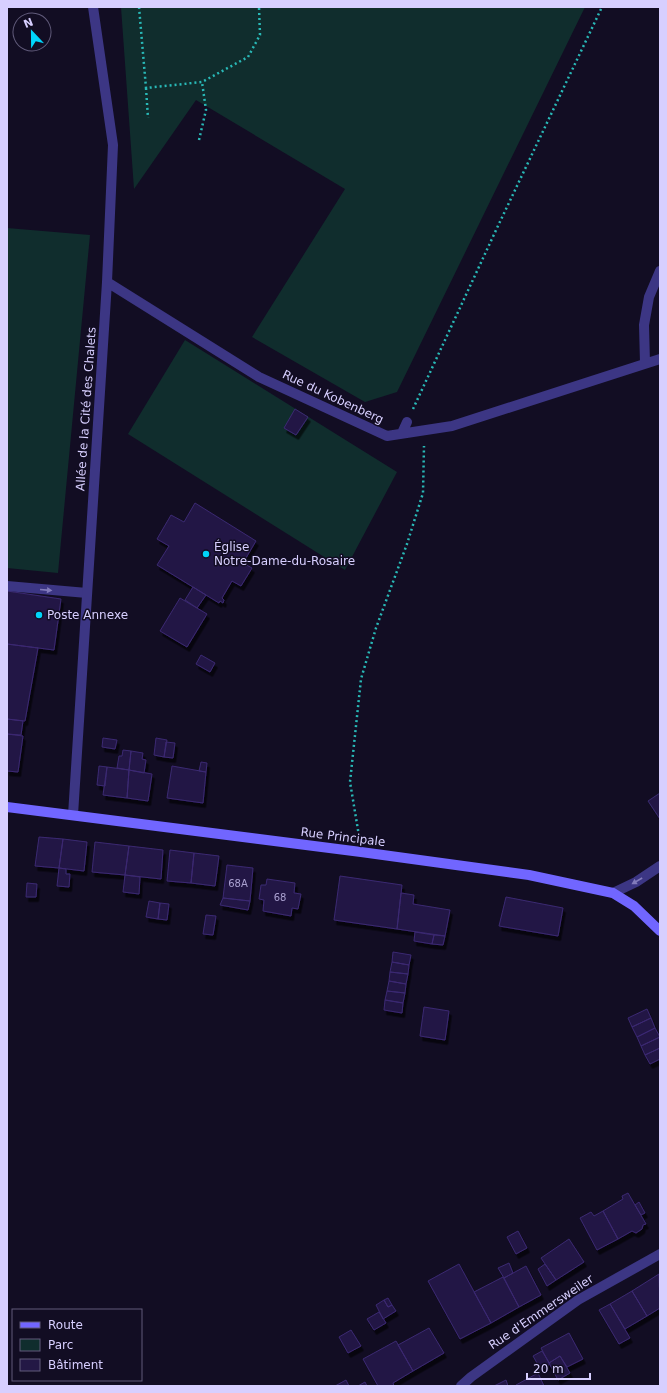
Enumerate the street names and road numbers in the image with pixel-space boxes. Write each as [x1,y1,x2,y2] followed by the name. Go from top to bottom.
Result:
[73,326,99,492] street label: Allée de la Cité des Chalets
[280,367,386,427] street label: Rue du Kobenberg
[300,825,386,849] street label: Rue Principale
[486,1272,596,1352] street label: Rue d'Emmersweiler

